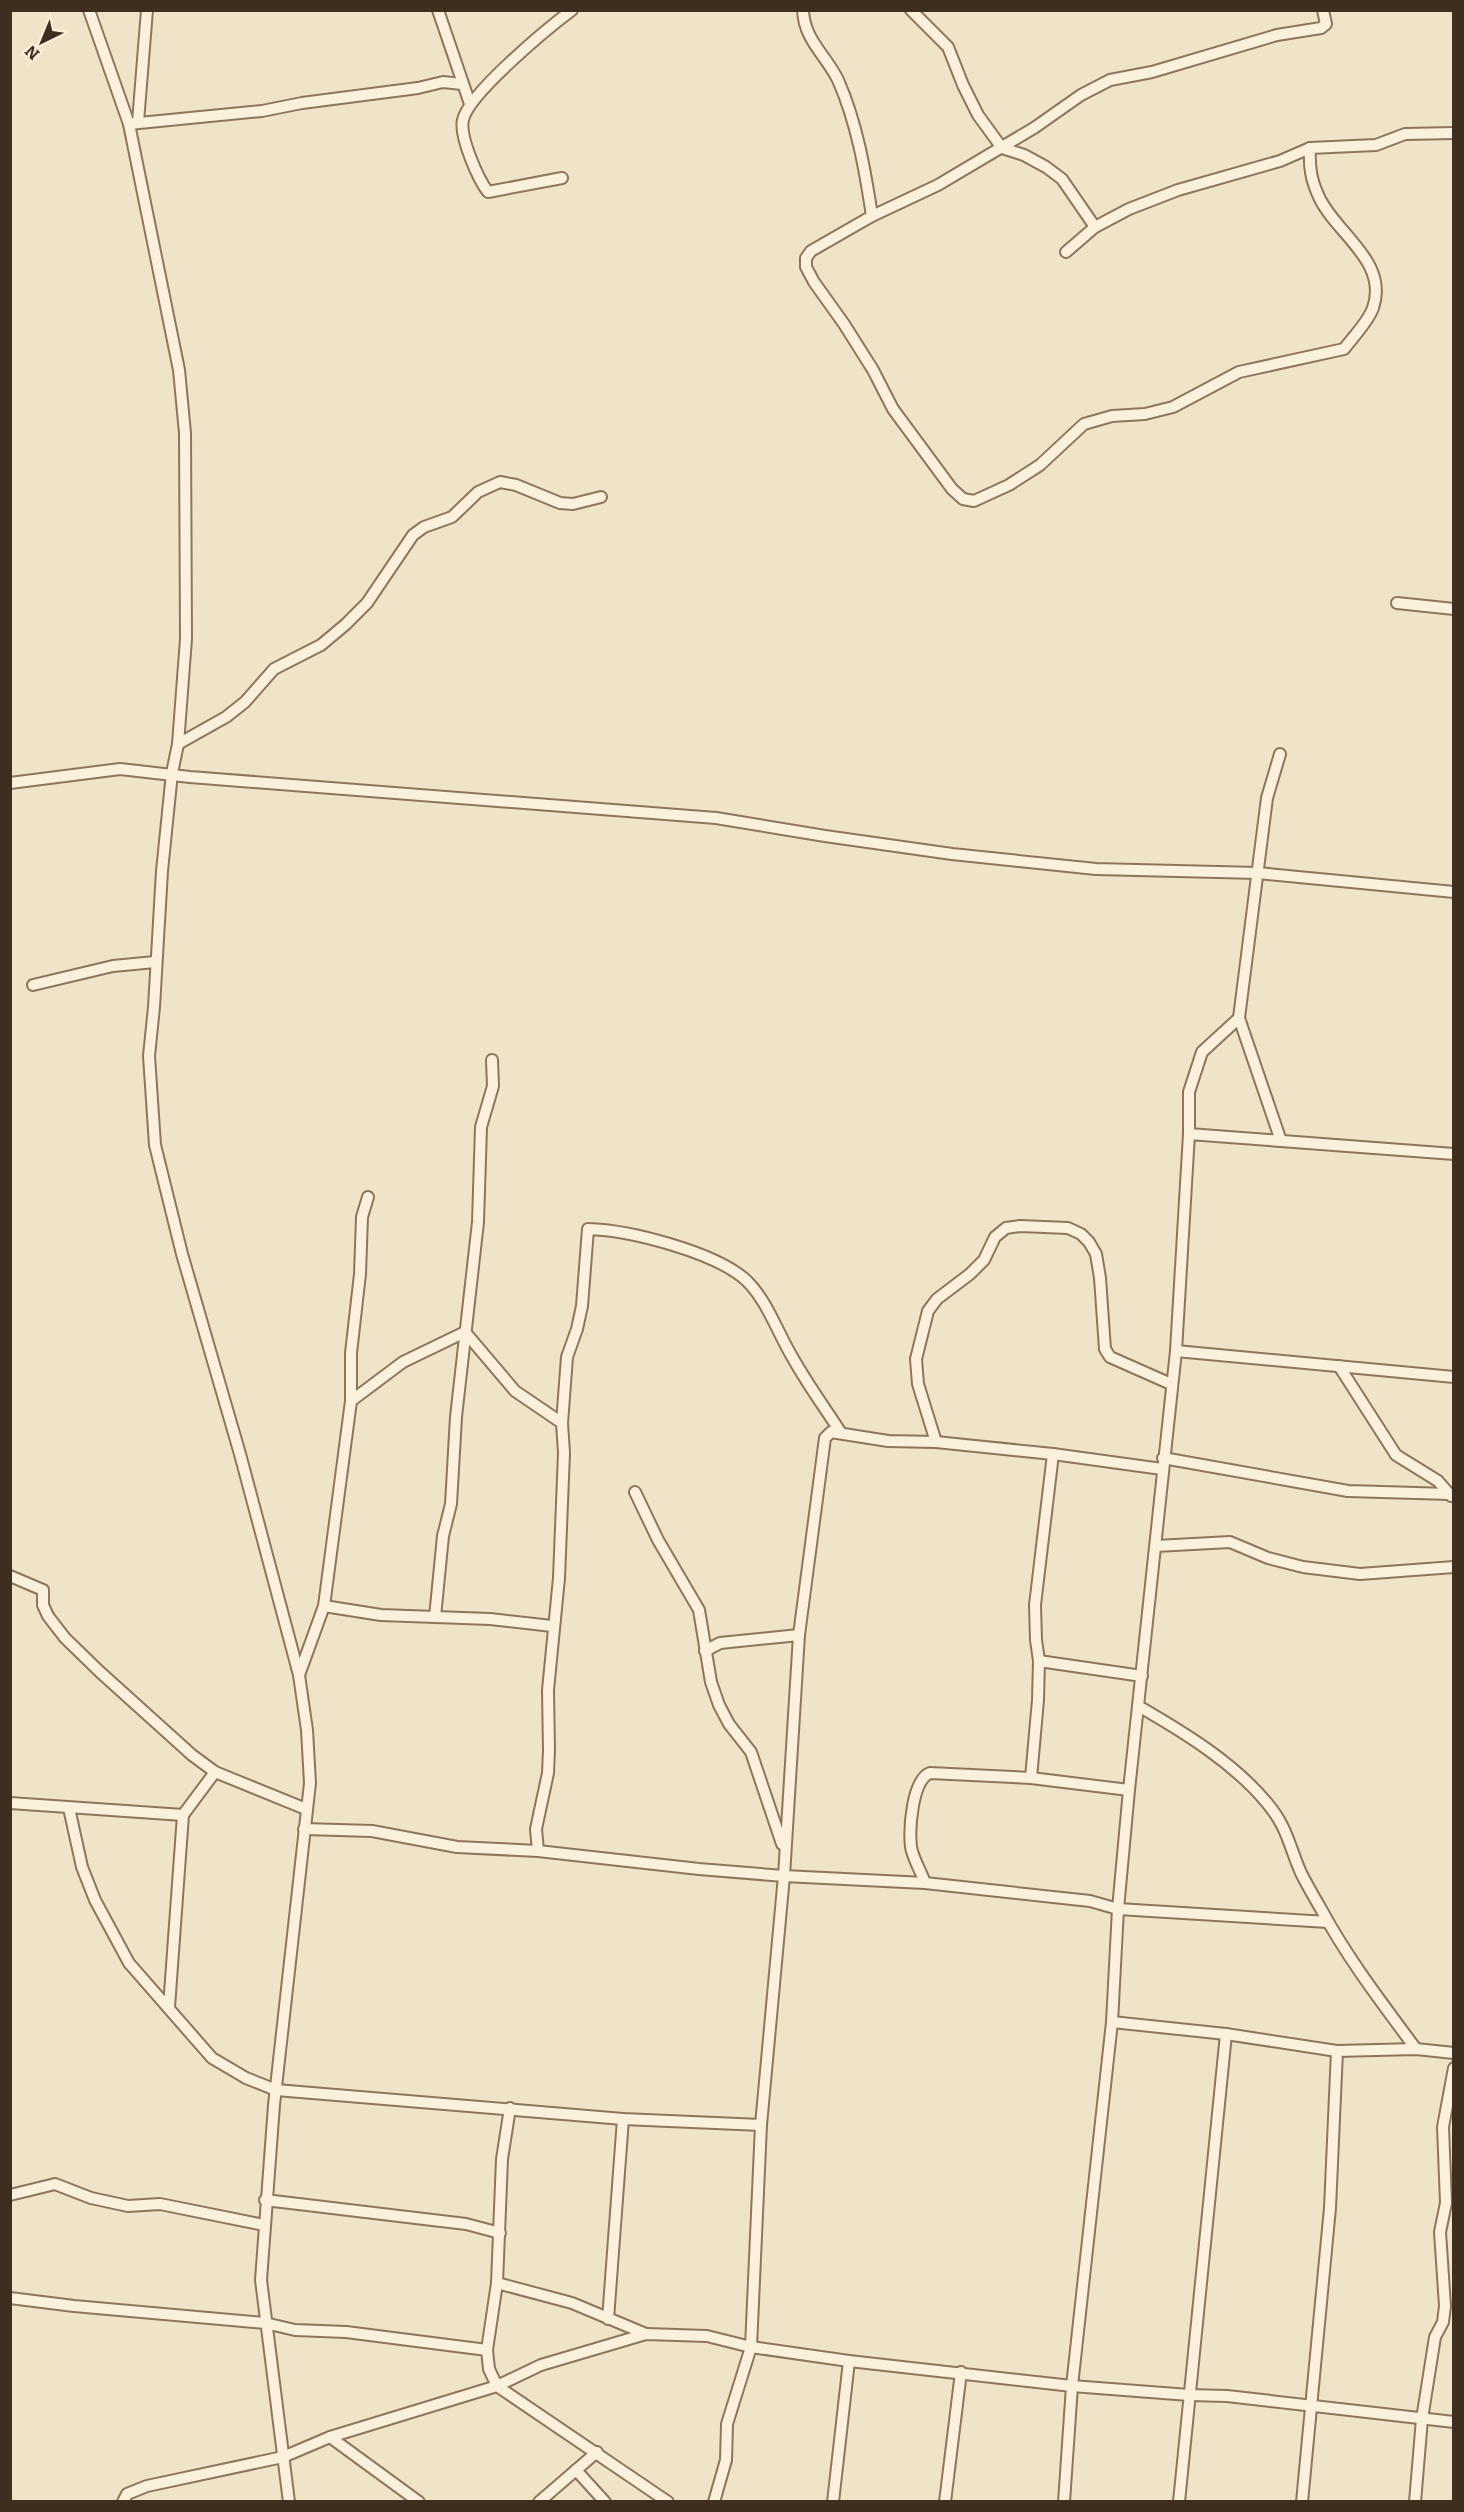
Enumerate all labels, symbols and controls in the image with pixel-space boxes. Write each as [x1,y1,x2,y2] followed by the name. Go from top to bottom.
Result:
[12,12,72,72] north arrow
[21,41,43,64] text: N

